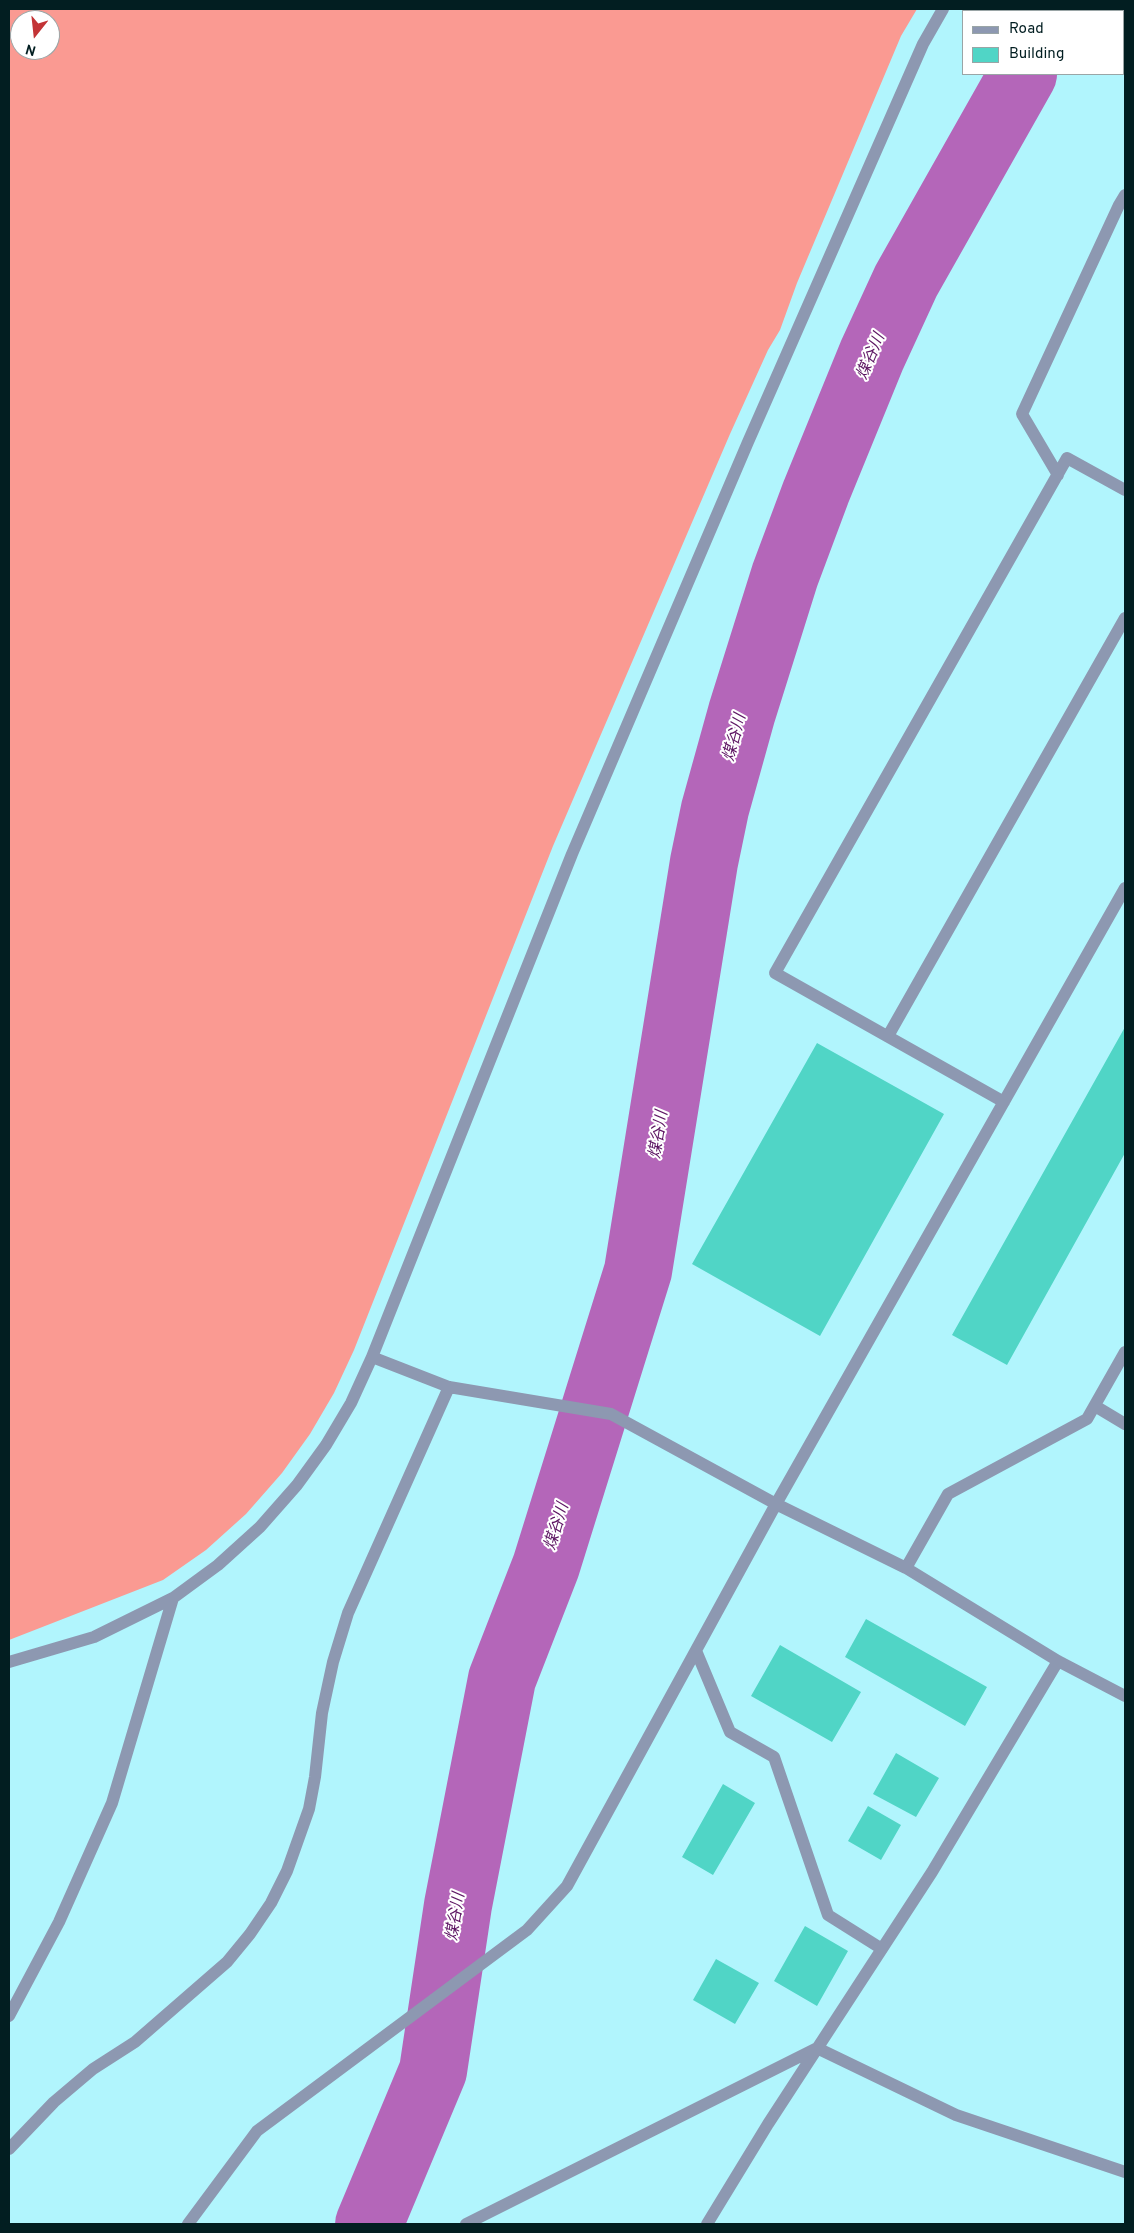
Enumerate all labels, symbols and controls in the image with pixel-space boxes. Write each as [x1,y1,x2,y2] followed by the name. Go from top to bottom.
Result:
[10,10,60,60] north arrow
[962,10,1124,75] legend
[1009,20,1044,39] text: Road
[24,39,38,58] text: N
[1009,45,1064,64] text: Building
[854,331,890,383] water label: 煤谷川
[721,712,751,764] water label: 煤谷川
[647,1110,673,1160] water label: 煤谷川
[542,1501,574,1553] water label: 煤谷川
[444,1892,470,1942] water label: 煤谷川

